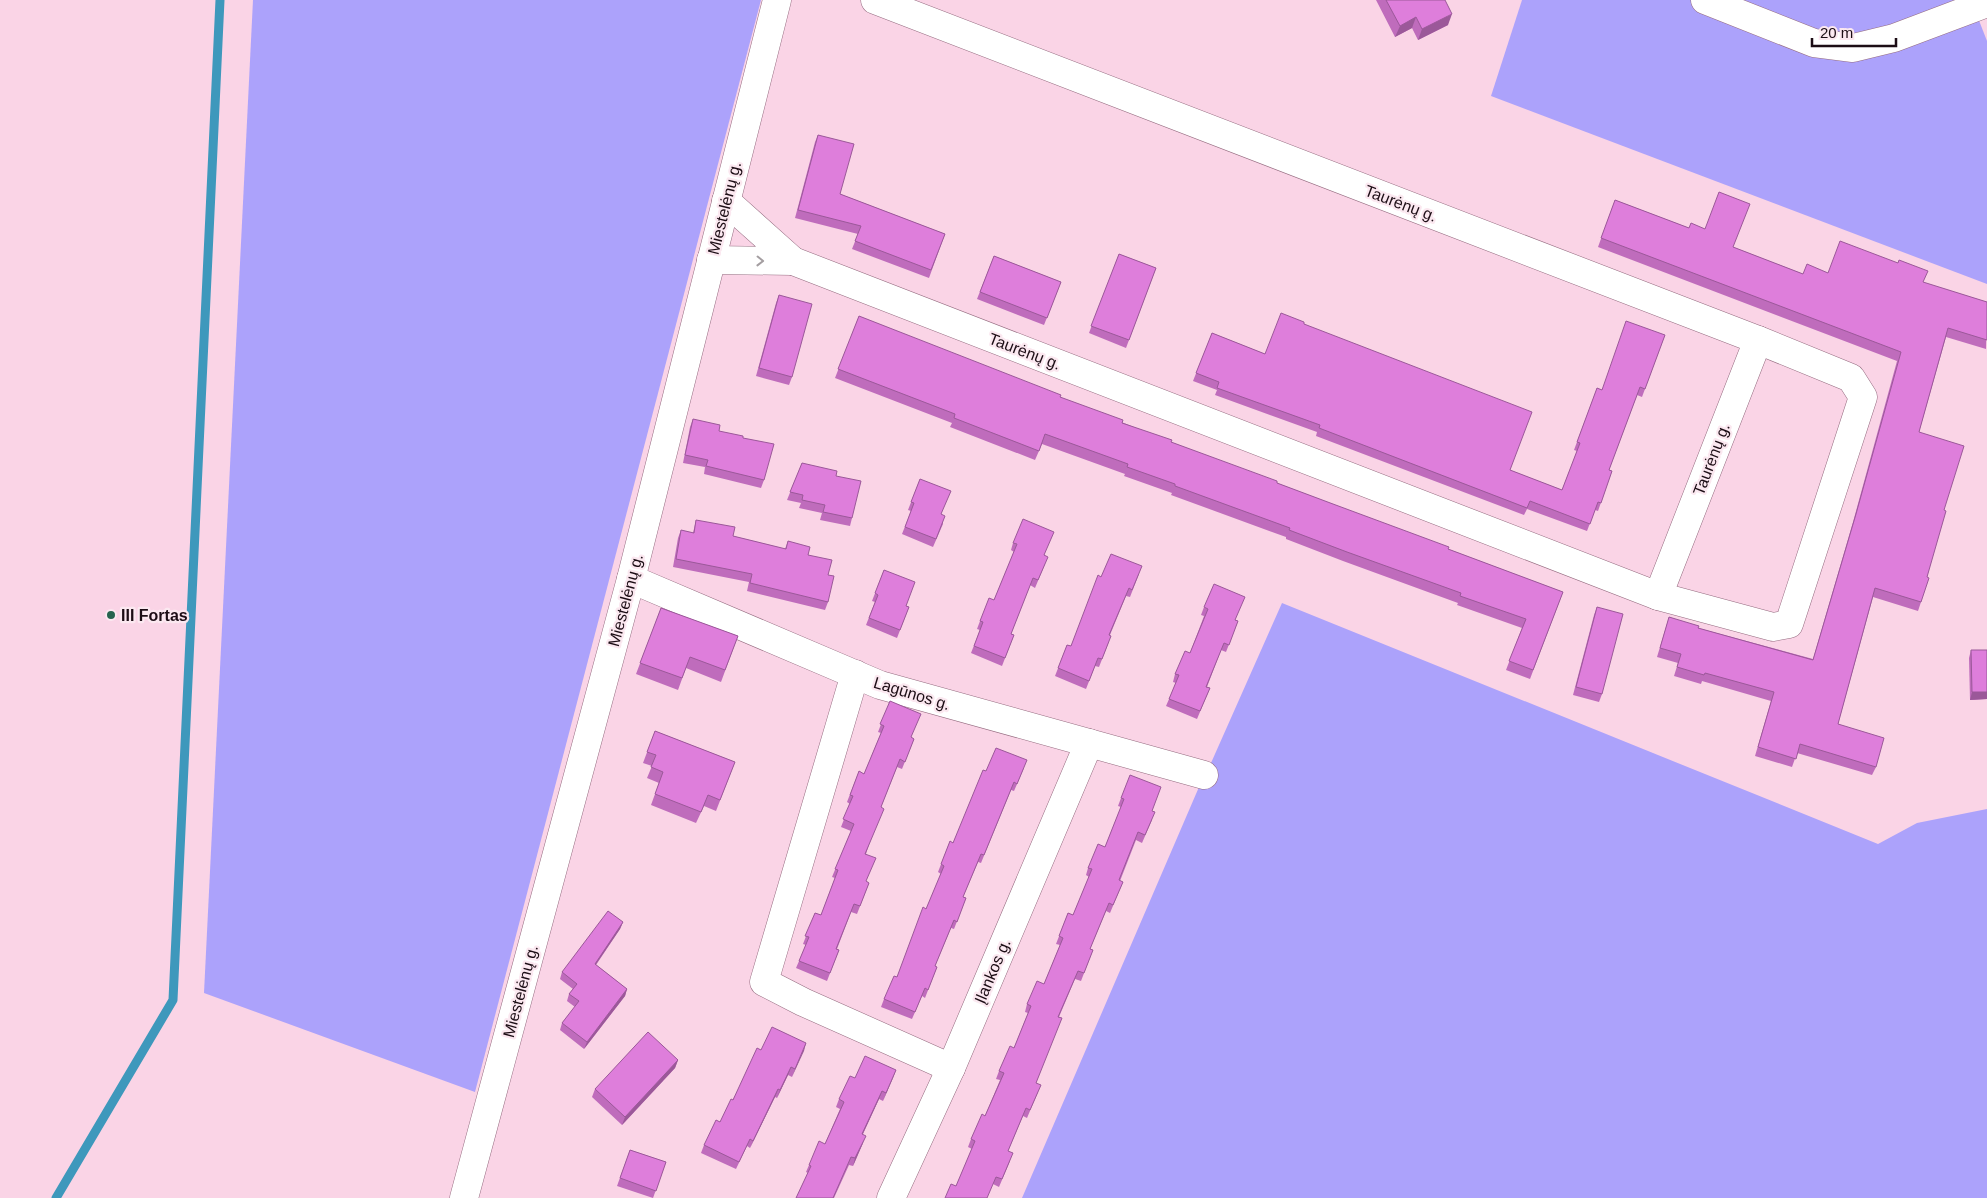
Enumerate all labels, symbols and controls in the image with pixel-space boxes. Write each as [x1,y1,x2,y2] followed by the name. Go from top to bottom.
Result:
[1812,15,1896,47] scale bar
[1820,24,1853,41] text: 20 m
[705,160,744,256] street label: Miestelėnų g.
[1362,182,1439,225] street label: Taurėnų g.
[756,256,764,266] one-way arrow
[986,330,1063,373] street label: Taurėnų g.
[1690,421,1733,498] street label: Taurėnų g.
[605,552,646,648] street label: Miestelėnų g.
[121,607,188,624] place label: III Fortas
[105,609,117,621] marker: III Fortas
[872,674,952,713] street label: Lagūnos g.
[971,936,1014,1006] street label: Įlankos g.
[500,943,541,1039] street label: Miestelėnų g.

